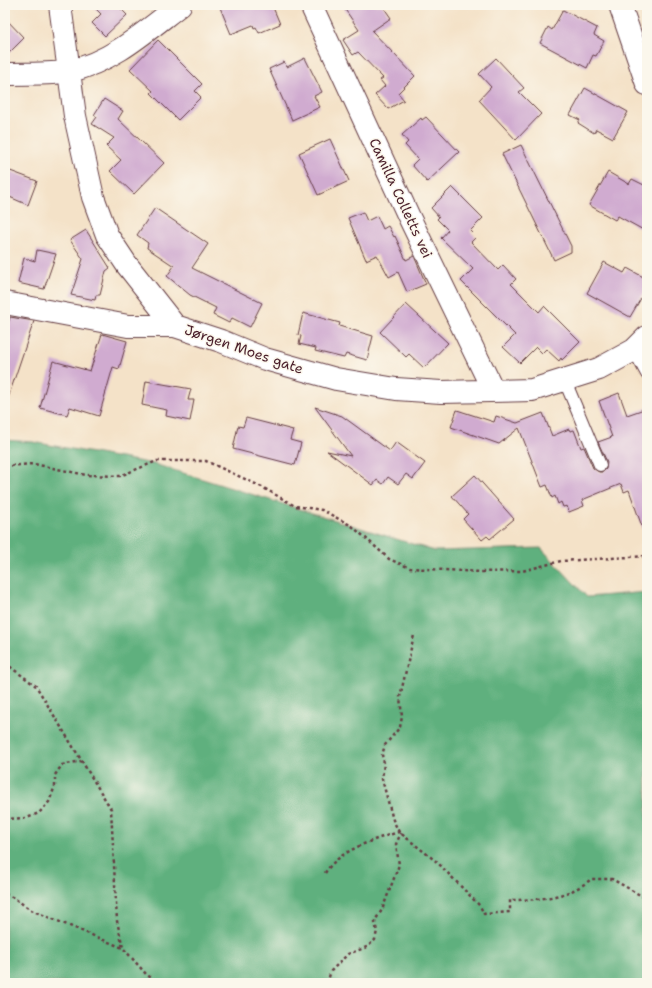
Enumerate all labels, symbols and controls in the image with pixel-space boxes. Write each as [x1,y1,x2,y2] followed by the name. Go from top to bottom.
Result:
[365,135,437,261] street label: Camilla Colletts vei
[182,320,306,378] street label: Jørgen Moes gate

